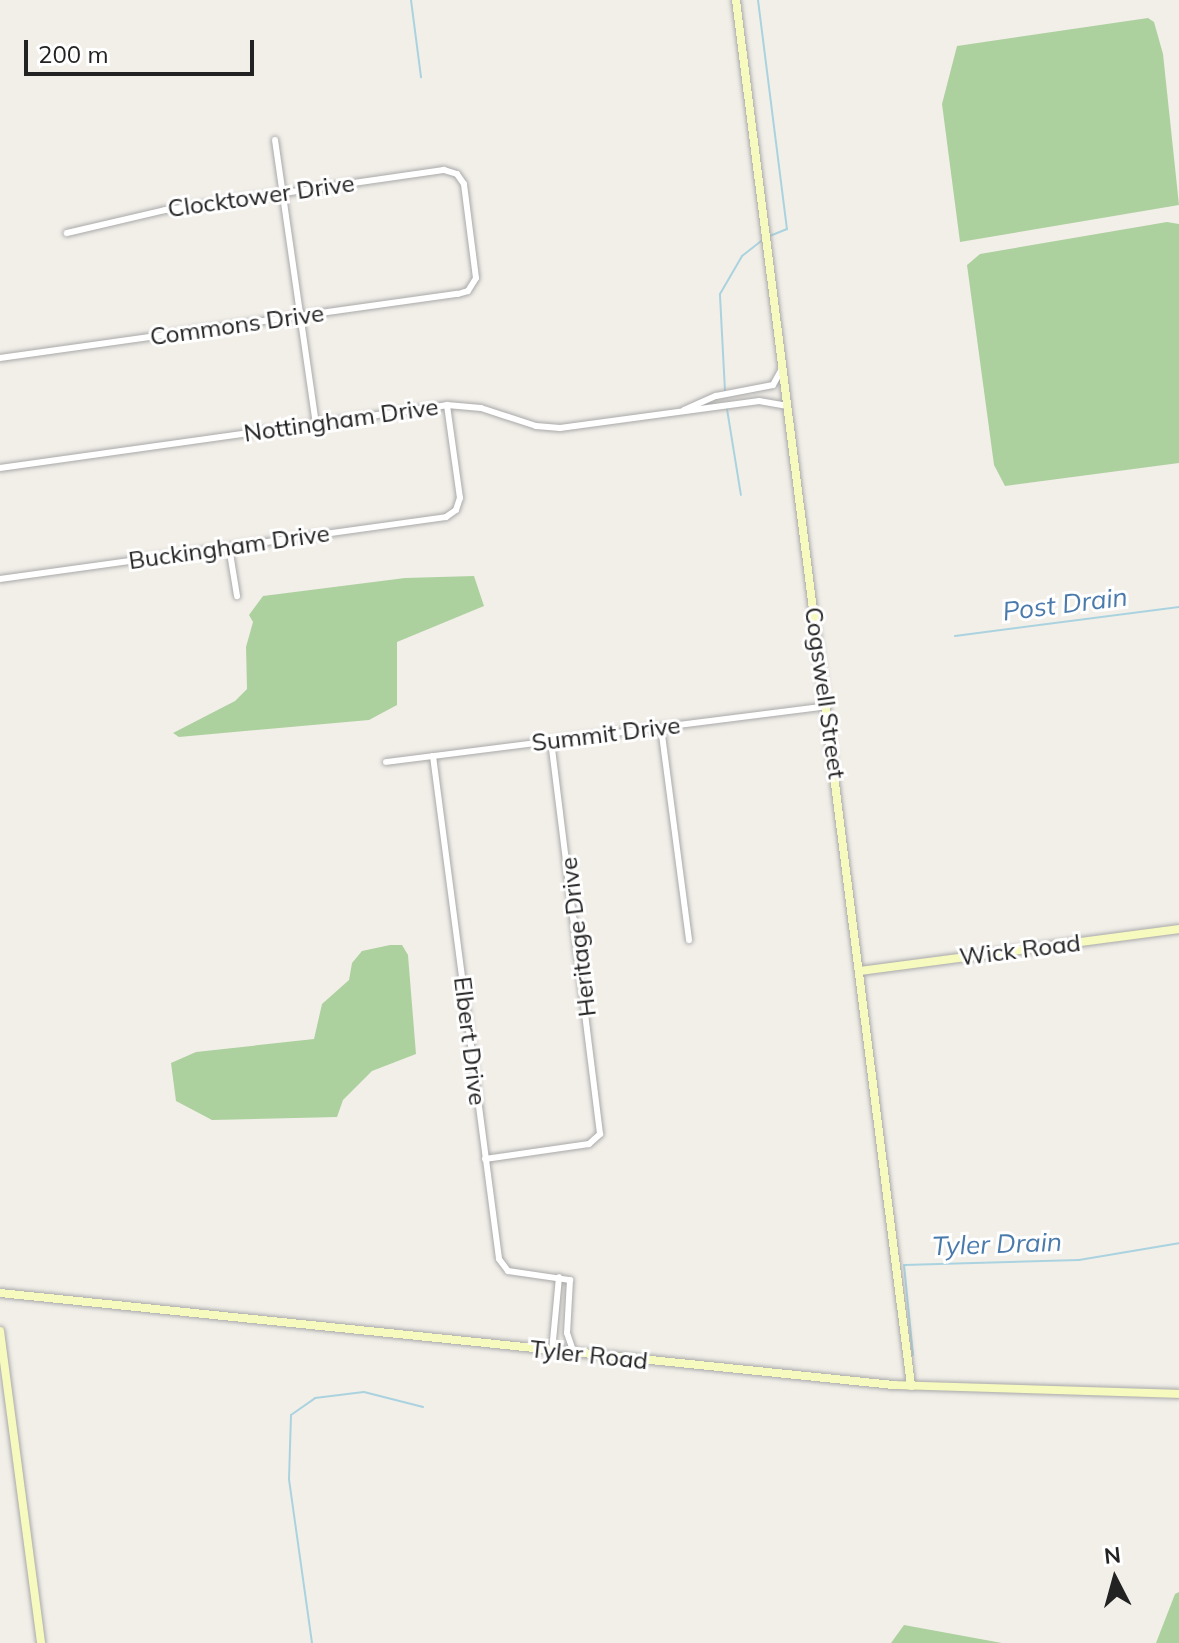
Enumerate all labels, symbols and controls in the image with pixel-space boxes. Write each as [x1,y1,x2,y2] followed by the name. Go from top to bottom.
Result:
[28,24,258,74] scale bar
[38,39,109,69] text: 200 m
[166,169,356,223] street label: Clocktower Drive
[148,299,326,351] street label: Commons Drive
[242,392,440,448] street label: Nottingham Drive
[127,519,331,575] street label: Buckingham Drive
[1001,581,1129,627] water label: Post Drain
[799,605,851,781] street label: Cogswell Street
[530,711,682,757] street label: Summit Drive
[554,856,602,1018] street label: Heritage Drive
[958,928,1082,972] street label: Wick Road
[448,975,492,1107] street label: Elbert Drive
[931,1226,1063,1262] water label: Tyler Drain
[529,1334,649,1376] street label: Tyler Road
[1075,1539,1155,1619] north arrow
[1103,1540,1122,1570] text: N

